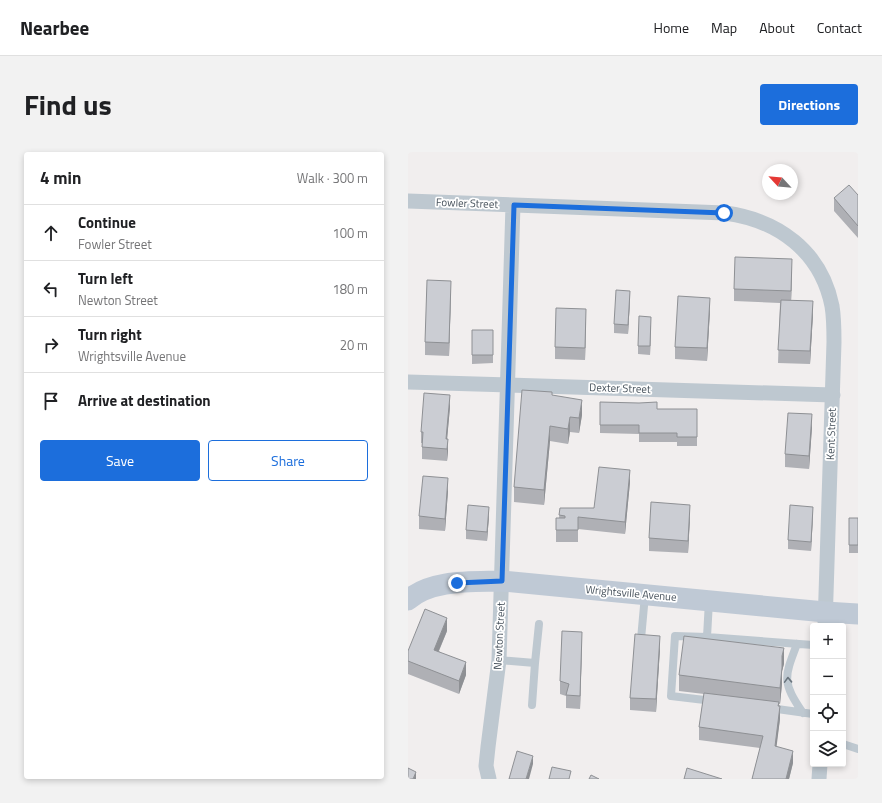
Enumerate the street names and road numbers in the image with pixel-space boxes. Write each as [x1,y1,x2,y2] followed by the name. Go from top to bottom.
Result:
[436,194,499,212] street label: Fowler Street
[589,379,651,397] street label: Dexter Street
[822,408,840,460] street label: Kent Street
[585,581,678,605] street label: Wrightsville Avenue
[489,602,509,670] street label: Newton Street

